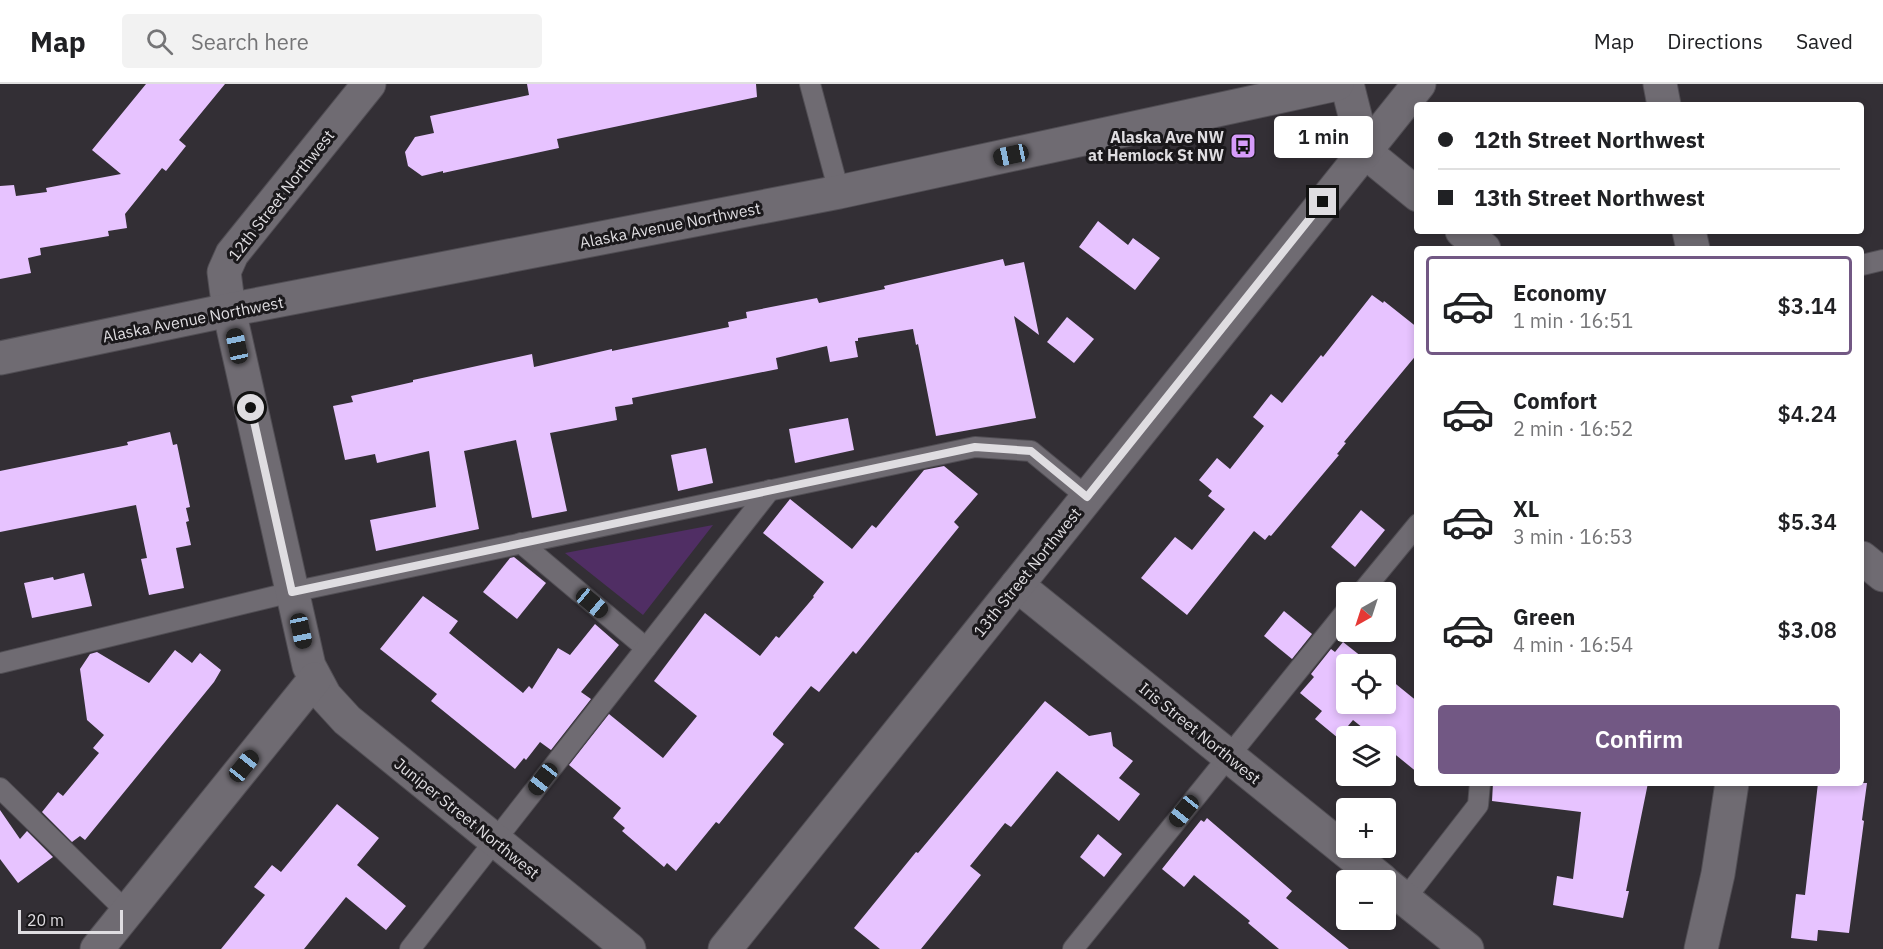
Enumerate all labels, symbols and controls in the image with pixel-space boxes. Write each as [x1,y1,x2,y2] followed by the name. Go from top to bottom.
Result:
[122,14,542,68] search box
[30,23,86,60] text: Map
[143,25,176,58] icon: search
[191,27,309,56] text: Search here
[1594,27,1634,55] text: Map
[1667,27,1763,55] text: Directions
[1796,27,1853,55] text: Saved
[1274,115,1372,157] callout: 1 min
[1298,123,1349,150] text: 1 min
[1474,125,1705,154] text: 12th Street Northwest
[224,126,338,264] street label: 12th Street Northwest
[1088,127,1224,165] place label: Alaska Ave NW at Hemlock St NW
[1228,131,1258,161] bus stop icon: Alaska Ave NW at Hemlock St NW
[992,142,1030,168] car
[1474,183,1705,212] text: 13th Street Northwest
[1309,188,1336,215] route end
[578,198,762,252] street label: Alaska Avenue Northwest
[1513,278,1607,307] text: Economy
[1441,279,1495,333] icon: car
[1778,291,1837,320] text: $3.14
[101,292,285,346] street label: Alaska Avenue Northwest
[1513,307,1633,334] text: 1 min · 16:51
[224,327,250,365] car
[1513,386,1597,415] text: Comfort
[1441,387,1495,441] icon: car
[237,394,264,421] route start
[1778,399,1837,428] text: $4.24
[1513,415,1633,442] text: 2 min · 16:52
[1513,494,1539,523] text: XL
[1441,495,1495,549] icon: car
[969,503,1085,641] street label: 13th Street Northwest
[1778,507,1837,536] text: $5.34
[1513,523,1633,550] text: 3 min · 16:53
[1336,582,1396,642] north arrow
[1336,582,1396,930] map controls
[572,585,612,621] car
[1513,602,1575,631] text: Green
[1441,603,1495,657] icon: car
[288,612,314,650] car
[1778,615,1837,644] text: $3.08
[1513,631,1633,658] text: 4 min · 16:54
[1336,654,1396,714] button: locate
[1135,678,1265,788] street label: Iris Street Northwest
[1438,705,1840,774] button: Confirm
[1336,726,1396,786] button: layers
[226,746,262,786] car
[390,753,544,883] street label: Juniper Street Northwest
[525,759,561,799] car
[1166,791,1202,831] car
[1336,798,1396,858] button: +
[1336,870,1396,930] button: −
[18,907,123,934] scale bar
[27,910,64,930] text: 20 m

